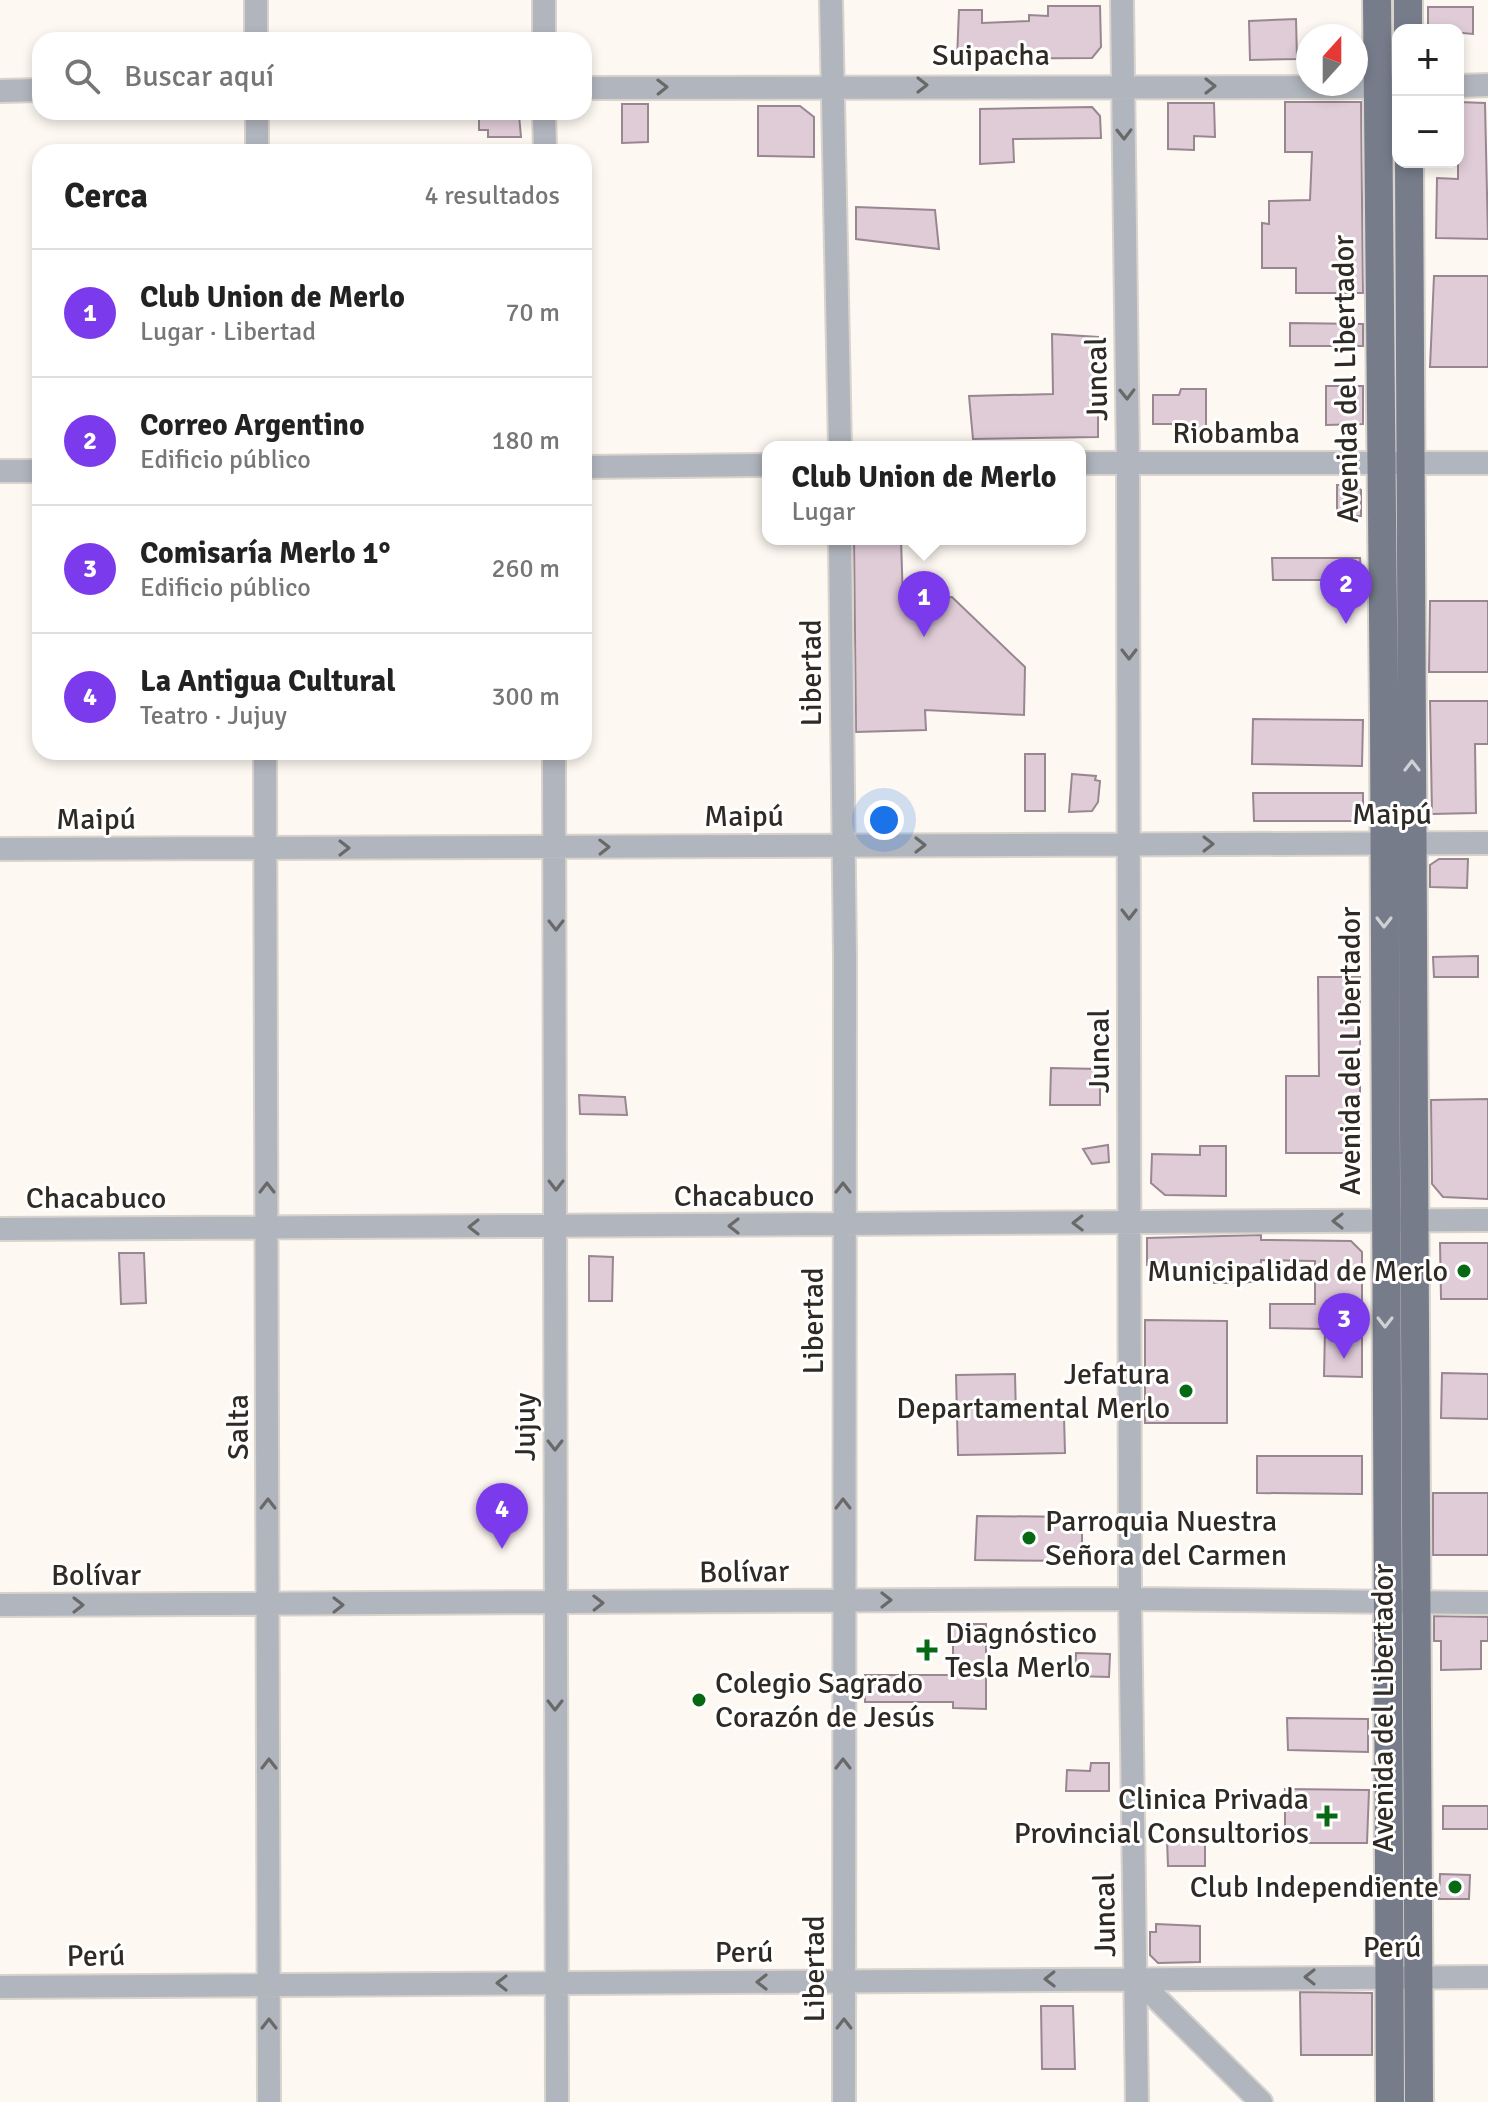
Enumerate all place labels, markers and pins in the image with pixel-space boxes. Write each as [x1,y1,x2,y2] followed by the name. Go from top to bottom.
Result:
[1320,558,1372,624] pin: 2
[898,571,950,637] pin: 1
[1147,1253,1448,1290] place label: Municipalidad de Merlo
[1455,1262,1473,1280] marker: Municipalidad de Merlo
[1318,1293,1370,1359] pin: 3
[896,1356,1170,1427] place label: Jefatura Departamental Merlo
[1177,1382,1195,1400] marker: Jefatura Departamental Merlo
[476,1483,528,1549] pin: 4
[1045,1503,1287,1574] place label: Parroquia Nuestra Señora del Carmen
[1020,1529,1038,1547] marker: Parroquia Nuestra Señora del Carmen
[945,1615,1097,1686] place label: Diagnóstico Tesla Merlo
[916,1639,938,1661] marker: Diagnóstico Tesla Merlo
[715,1665,935,1736] place label: Colegio Sagrado Corazón de Jesús
[690,1691,708,1709] marker: Colegio Sagrado Corazón de Jesús
[1014,1781,1309,1852] place label: Clinica Privada Provincial Consultorios
[1316,1805,1338,1827] marker: Clinica Privada Provincial Consultorios
[1190,1869,1439,1906] place label: Club Independiente
[1446,1878,1464,1896] marker: Club Independiente

